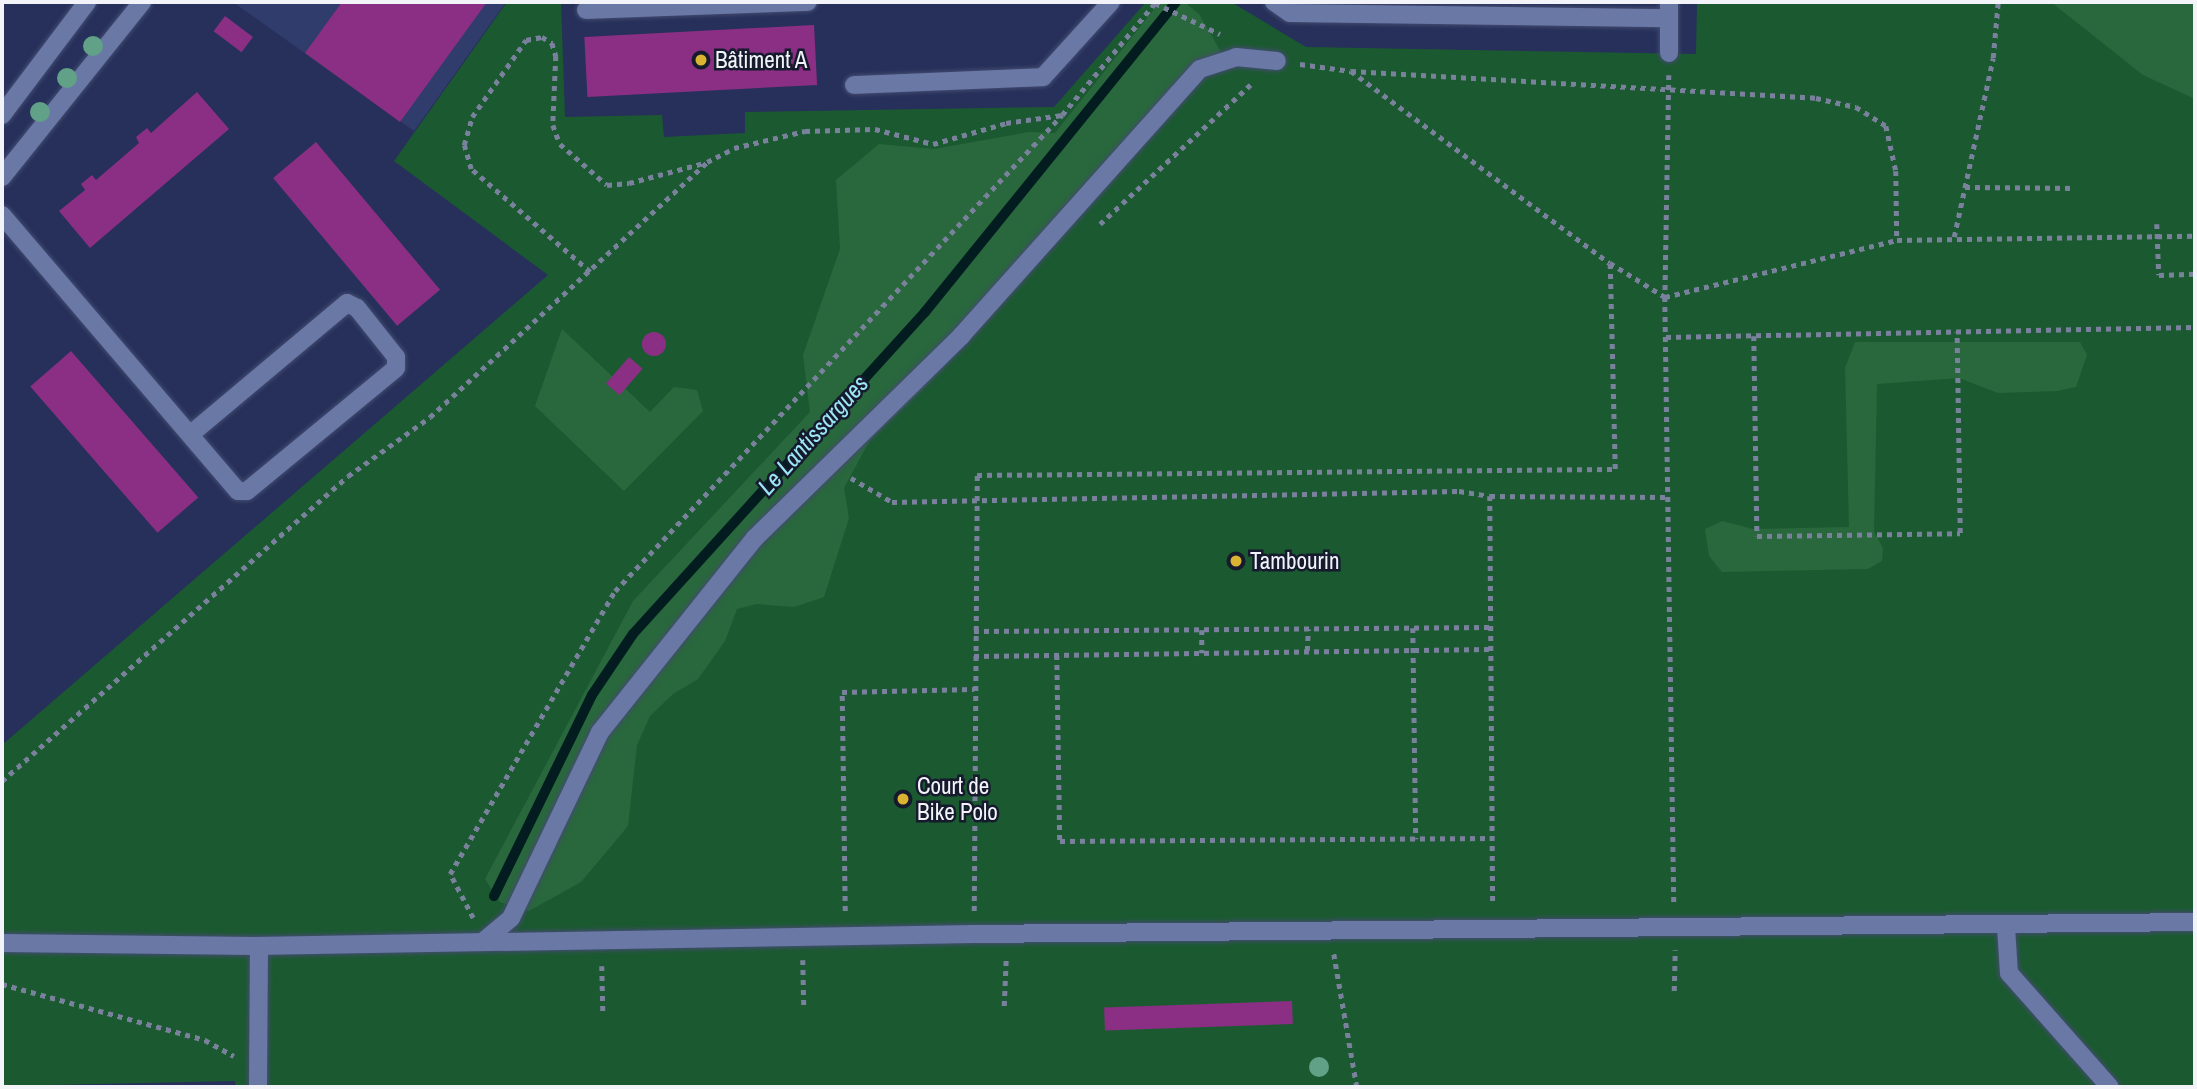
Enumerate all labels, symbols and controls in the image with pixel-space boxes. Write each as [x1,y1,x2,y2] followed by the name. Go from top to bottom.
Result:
[715,46,808,74] place label: Bâtiment A
[693,52,709,68] marker: Bâtiment A
[752,369,874,501] water label: Le Lantissargues
[1250,547,1339,575] place label: Tambourin
[1228,553,1244,569] marker: Tambourin
[917,772,998,826] place label: Court de Bike Polo
[895,791,911,807] marker: Court de Bike Polo

